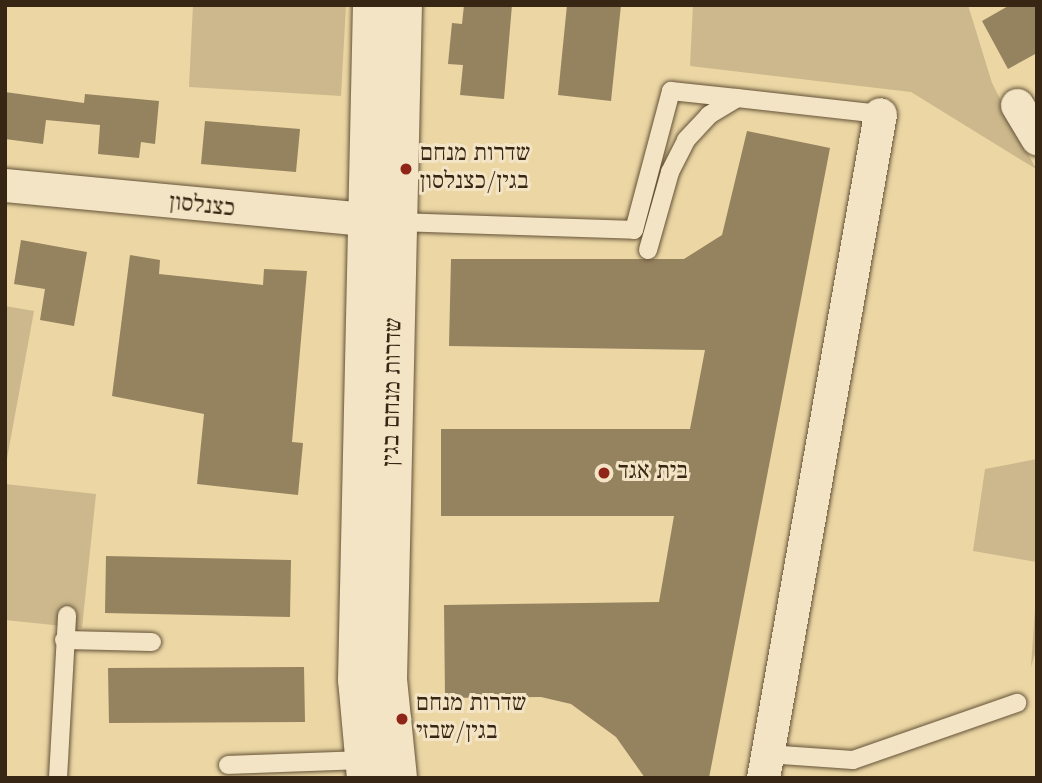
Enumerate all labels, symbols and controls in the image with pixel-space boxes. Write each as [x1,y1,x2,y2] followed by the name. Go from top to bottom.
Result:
[420,141,530,197] place label: שדרות מנחם בגין/כצנלסון
[398,161,414,177] marker: שדרות מנחם בגין/כצנלסון
[168,189,236,225] street label: כצנלסון
[378,317,410,467] street label: שדרות מנחם בגין
[618,459,688,487] place label: בית אגד
[596,465,612,481] marker: בית אגד
[416,691,526,747] place label: שדרות מנחם בגין/שבזי
[394,711,410,727] marker: שדרות מנחם בגין/שבזי

